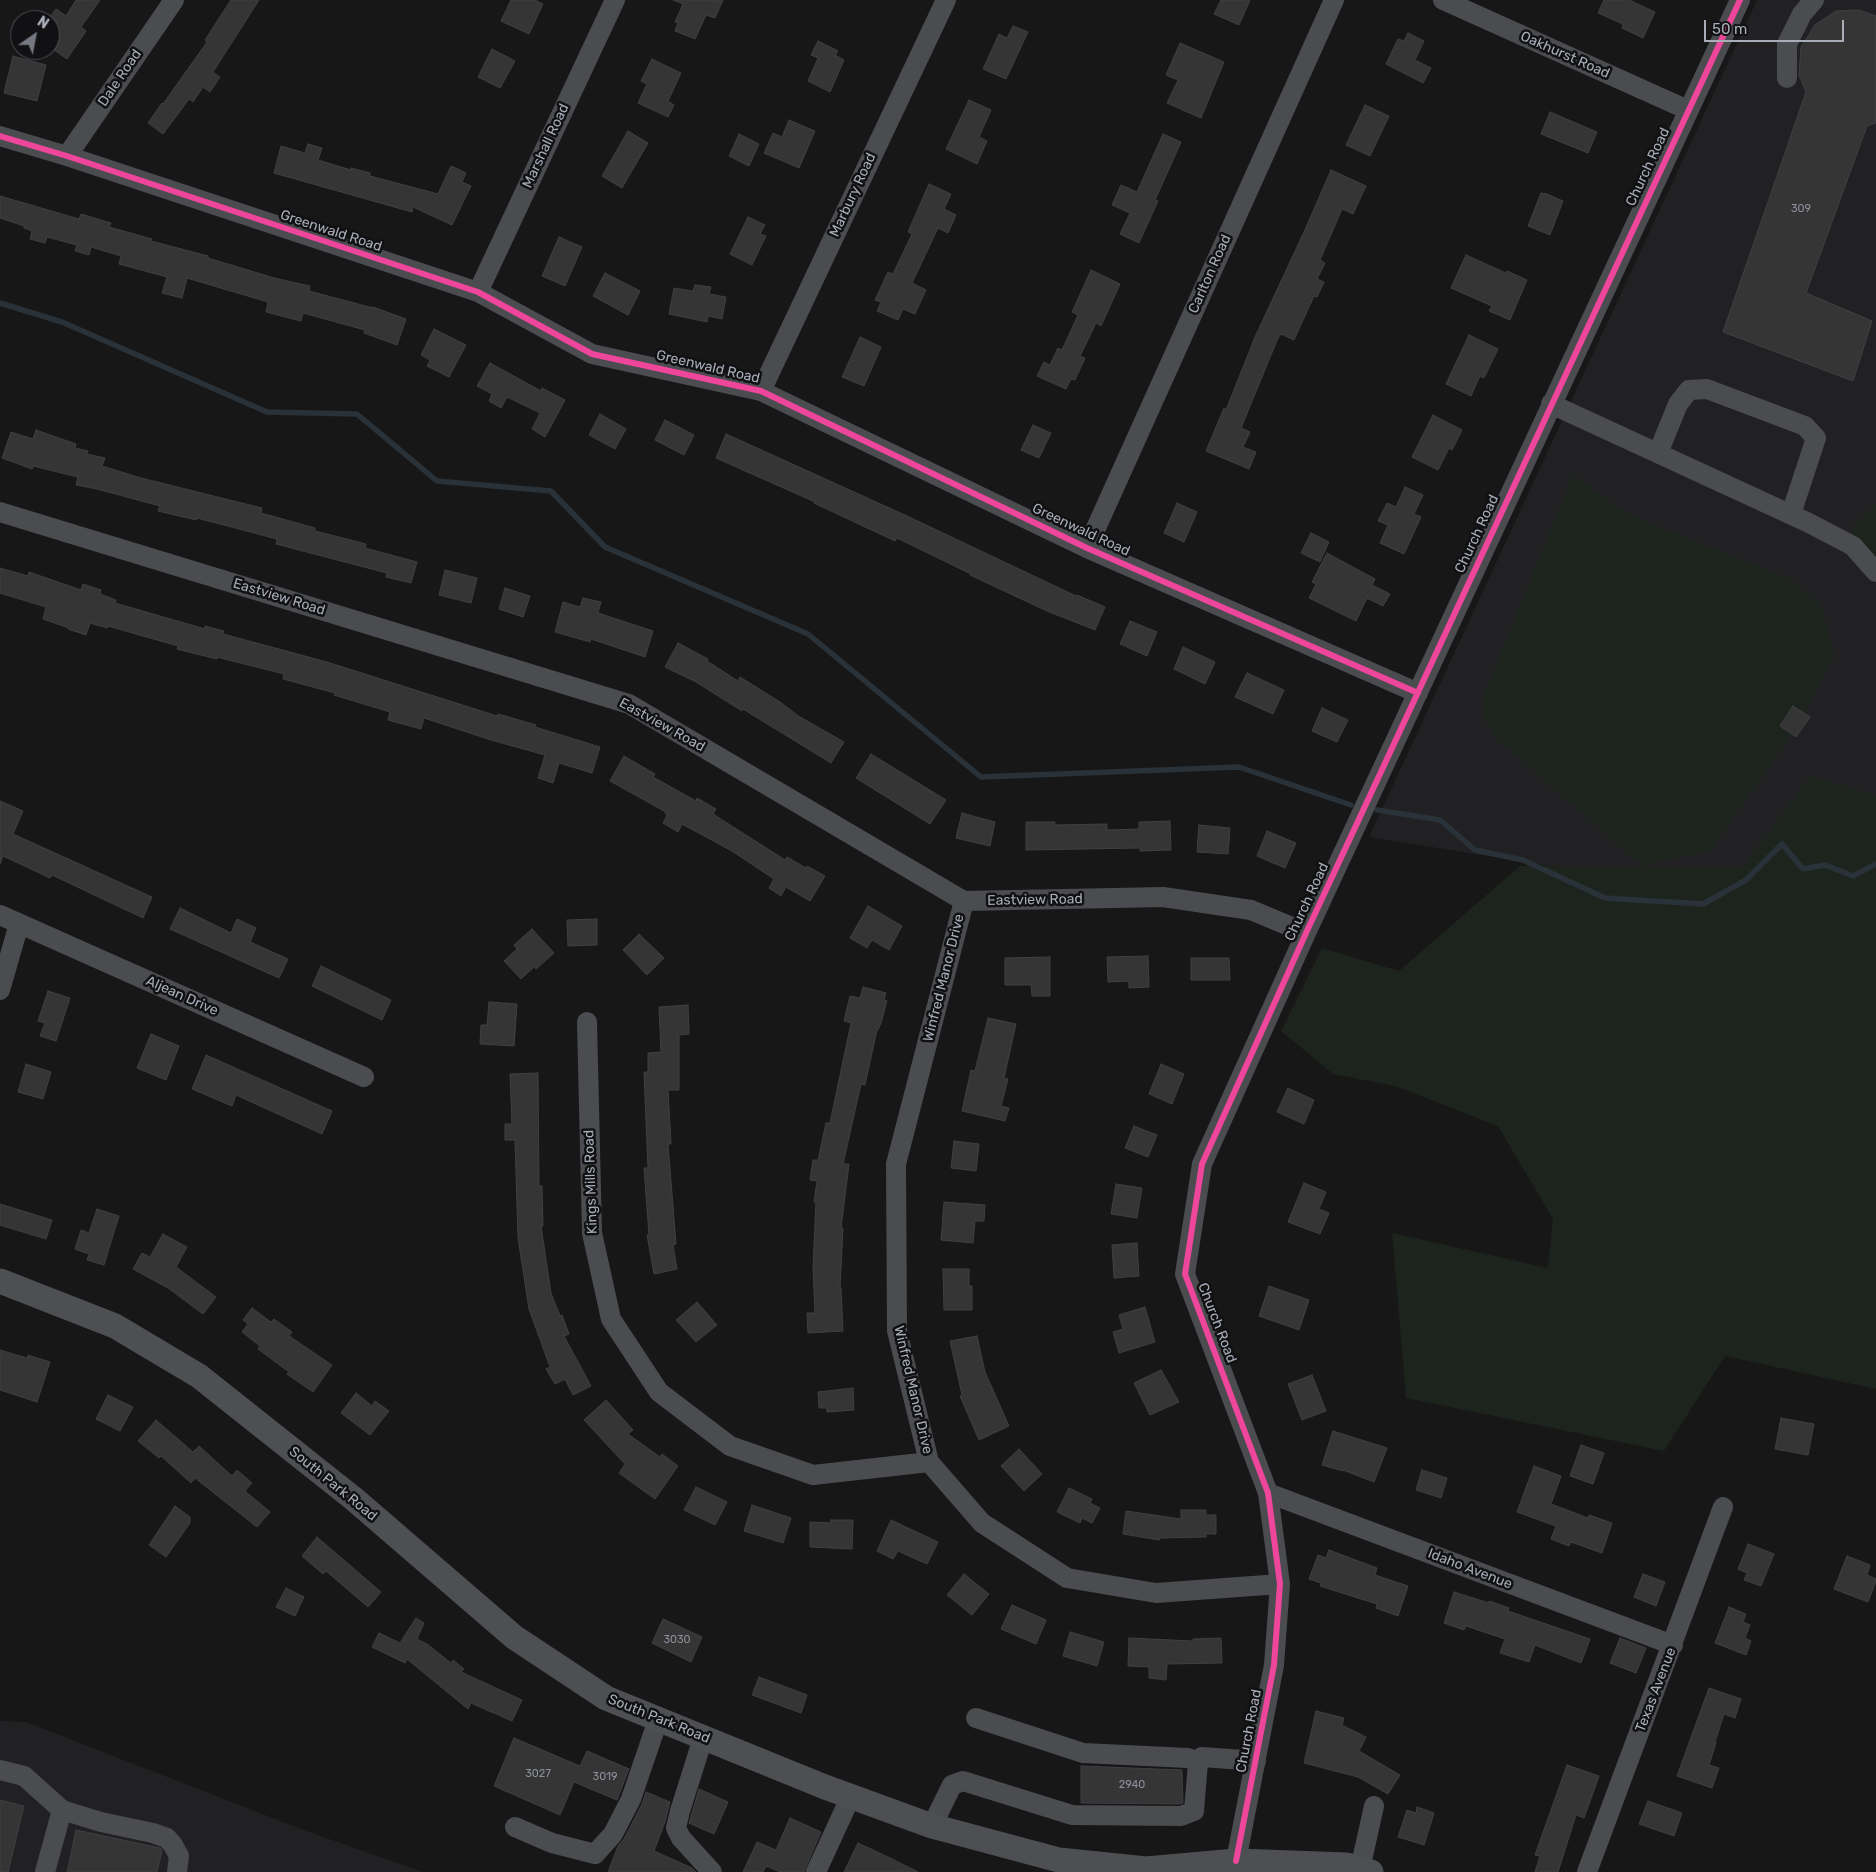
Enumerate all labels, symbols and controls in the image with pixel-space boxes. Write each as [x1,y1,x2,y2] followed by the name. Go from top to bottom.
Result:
[10,10,60,60] north arrow
[1706,10,1846,42] scale bar
[34,13,52,33] text: N
[1712,20,1747,38] text: 50 m
[1518,28,1612,82] street label: Oakhurst Road
[95,46,145,110] street label: Dale Road
[519,101,573,191] street label: Marshall Road
[1623,125,1673,209] street label: Church Road
[826,150,880,240] street label: Marbury Road
[1791,202,1811,216] house number: 309
[278,207,384,255] street label: Greenwald Road
[1185,232,1235,316] street label: Carlton Road
[655,347,761,387] street label: Greenwald Road
[1452,492,1502,576] street label: Church Road
[1029,500,1133,560] street label: Greenwald Road
[231,575,327,619] street label: Eastview Road
[616,695,708,755] street label: Eastview Road
[1282,860,1332,944] street label: Church Road
[987,891,1083,909] street label: Eastview Road
[920,912,968,1044] street label: Winfred Manor Drive
[143,973,221,1019] street label: Aljean Drive
[581,1130,601,1234] street label: Kings Mills Road
[1194,1281,1240,1365] street label: Church Road
[890,1324,936,1456] street label: Winfred Manor Drive
[286,1443,380,1525] street label: South Park Road
[1425,1545,1515,1593] street label: Idaho Avenue
[663,1633,691,1647] house number: 3030
[1632,1645,1680,1735] street label: Texas Avenue
[1233,1688,1265,1774] street label: Church Road
[606,1691,712,1747] street label: South Park Road
[525,1767,551,1781] house number: 3027
[593,1770,617,1784] house number: 3019
[1119,1778,1145,1792] house number: 2940

